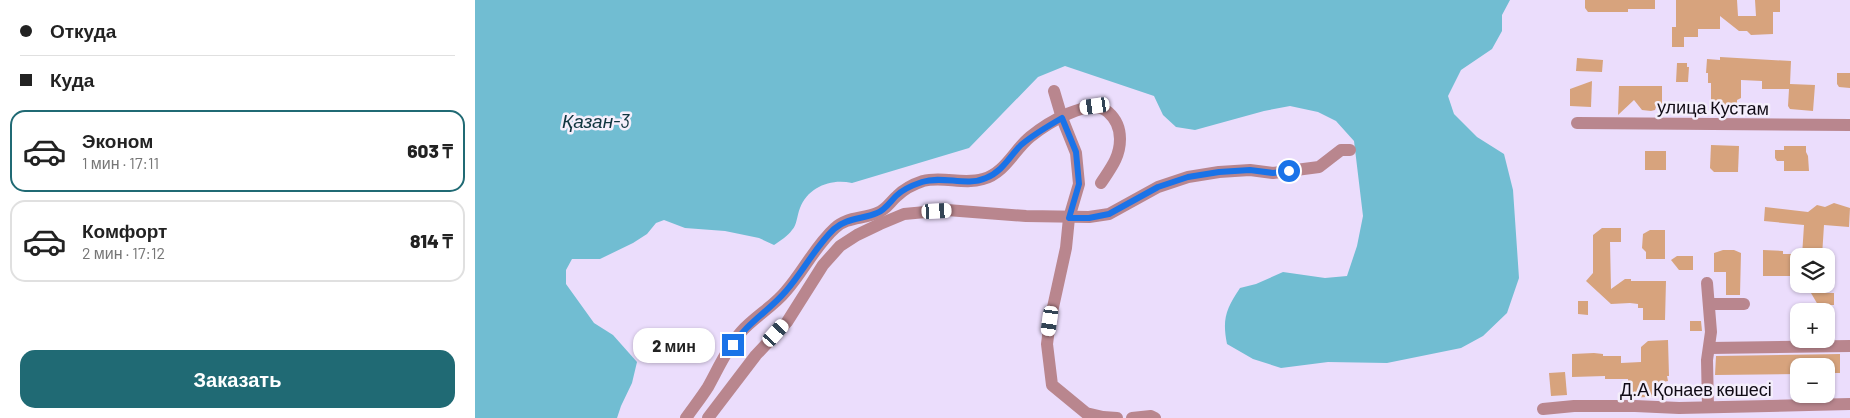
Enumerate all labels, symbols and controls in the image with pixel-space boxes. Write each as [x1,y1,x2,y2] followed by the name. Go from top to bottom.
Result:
[50,19,116,42] text: Откуда
[50,68,94,91] text: Куда
[1657,95,1769,119] street label: улица Кустам
[1079,96,1110,116] car
[562,109,630,132] water label: Қазан-3
[22,129,67,174] icon: car
[82,129,153,152] text: Эконом
[407,139,453,162] text: 603 ₸
[82,153,159,172] text: 1 мин · 17:11
[1278,160,1300,182] route start
[921,203,952,219] car
[22,219,67,264] icon: car
[82,219,167,242] text: Комфорт
[410,229,453,252] text: 814 ₸
[82,243,165,262] text: 2 мин · 17:12
[1790,248,1835,403] map controls
[1790,248,1835,293] button: layers
[1790,303,1835,348] button: +
[1040,305,1059,337] car
[760,317,791,349] car
[633,328,715,362] callout: 2 мин
[722,334,744,356] route end
[652,336,696,355] text: 2 мин
[20,350,455,408] button: Заказать
[1790,358,1835,403] button: −
[1620,378,1772,400] street label: Д.А Қонаев көшесі

